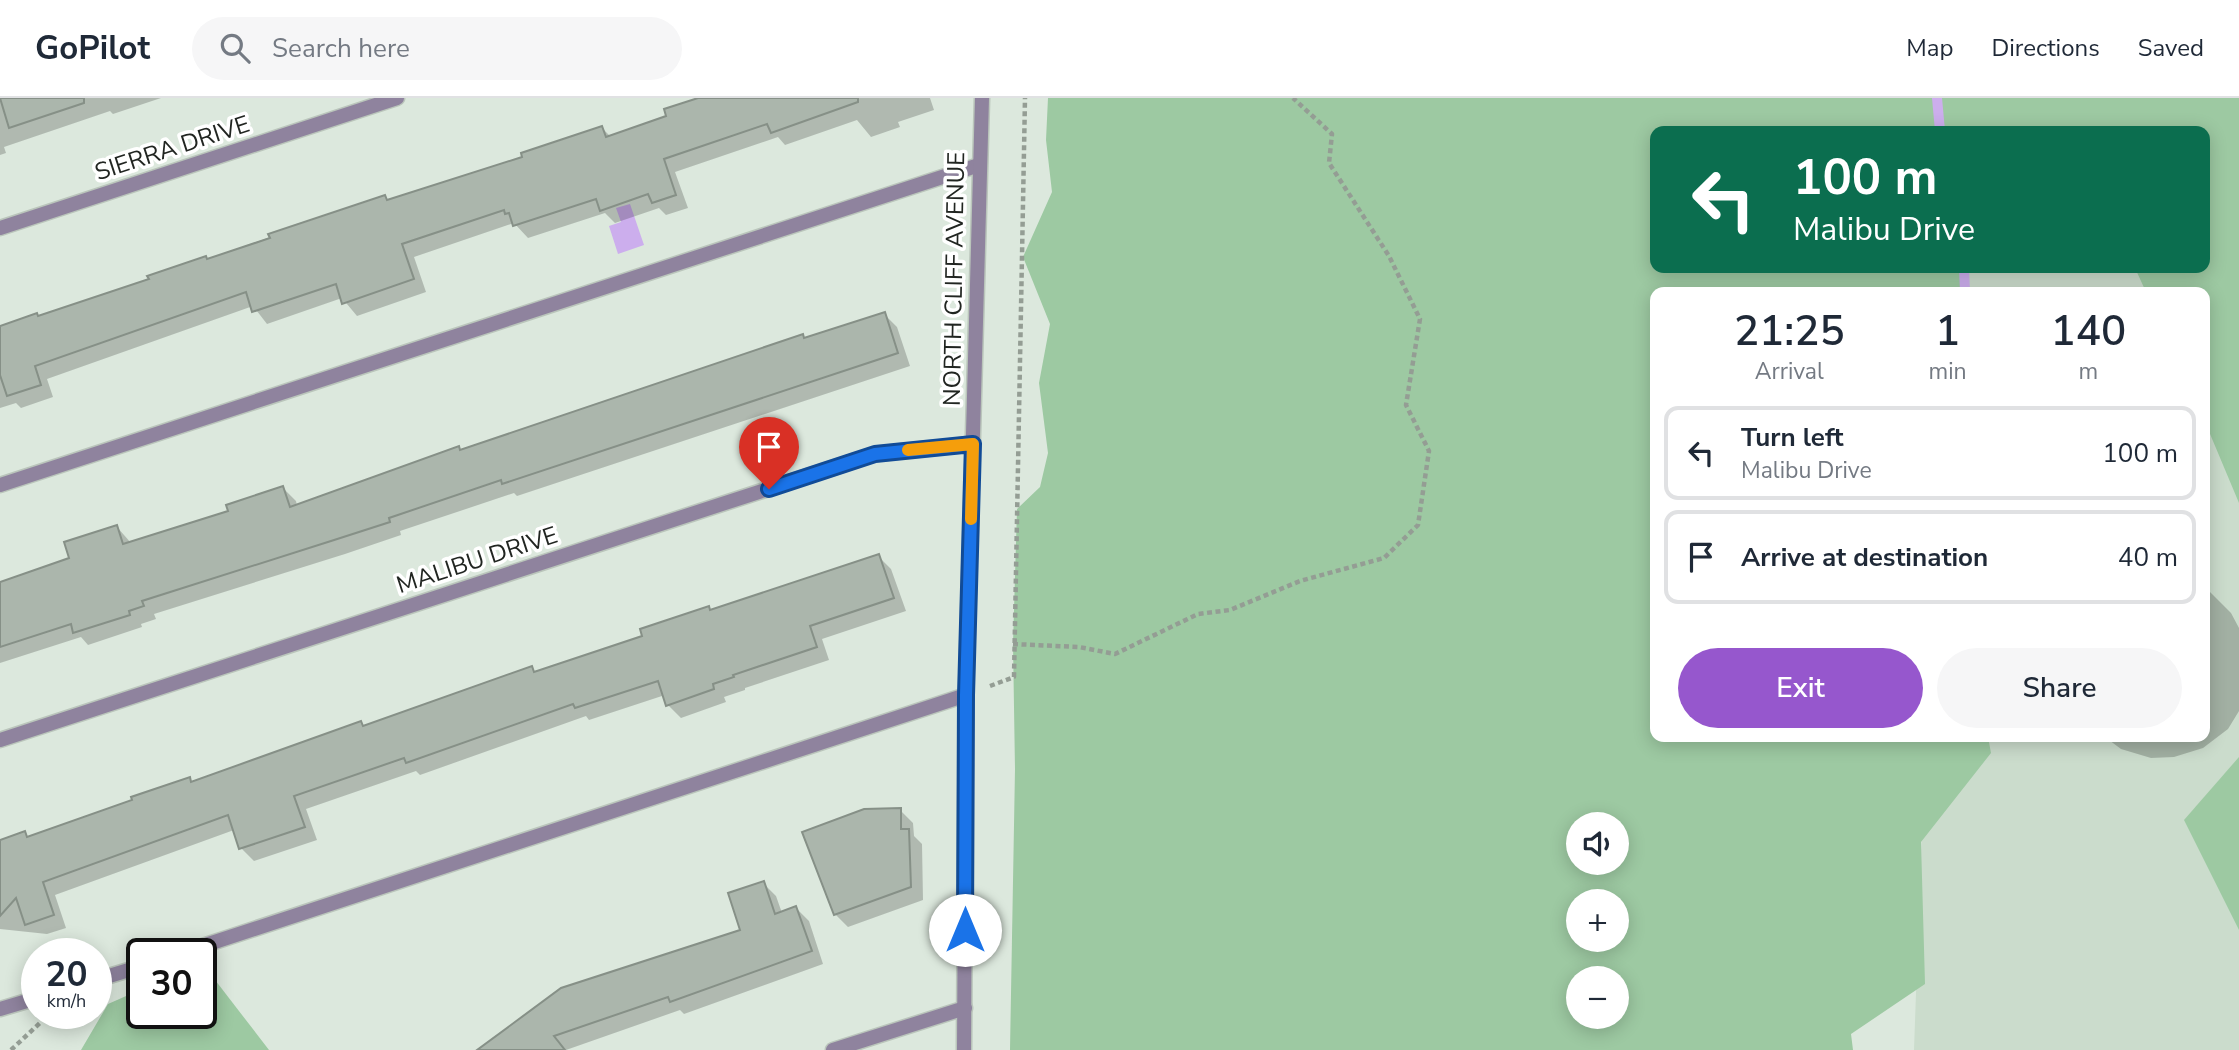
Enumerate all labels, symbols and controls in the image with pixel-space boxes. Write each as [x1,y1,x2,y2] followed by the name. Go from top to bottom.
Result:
[192,17,682,80] search box
[35,26,150,71] text: GoPilot
[216,29,254,67] icon: search
[272,31,410,66] text: Search here
[1906,32,1953,64] text: Map
[1991,32,2100,64] text: Directions
[2138,32,2204,64] text: Saved
[91,108,253,188] street label: SIERRA DRIVE
[1793,144,1937,211] text: 100 m
[936,152,972,406] street label: NORTH CLIFF AVENUE
[1678,154,1769,245] icon: left
[1793,208,1975,251] text: Malibu Drive
[1734,303,1845,360] text: 21:25
[1935,303,1960,360] text: 1
[2050,303,2126,360] text: 140
[1755,356,1824,387] text: Arrival
[1929,356,1967,387] text: min
[2078,356,2098,387] text: m
[739,417,799,489] pin
[1741,420,1844,455] text: Turn left
[750,428,788,466] icon: arrive
[1682,434,1720,472] icon: left
[2102,436,2178,471] text: 100 m
[1741,455,1872,486] text: Malibu Drive
[392,519,562,601] street label: MALIBU DRIVE
[1682,538,1720,576] icon: arrive
[1741,540,1988,575] text: Arrive at destination
[2118,540,2178,575] text: 40 m
[1678,648,1923,728] button: Exit
[1937,648,2182,728] button: Share
[1566,812,1629,1029] map controls
[1566,812,1629,875] button: sound
[1566,889,1629,952] button: +
[928,893,1002,967] position arrow
[126,938,217,1029] speed limit sign: 30
[45,951,88,998] text: 20
[1566,966,1629,1029] button: −
[47,989,86,1013] text: km/h

